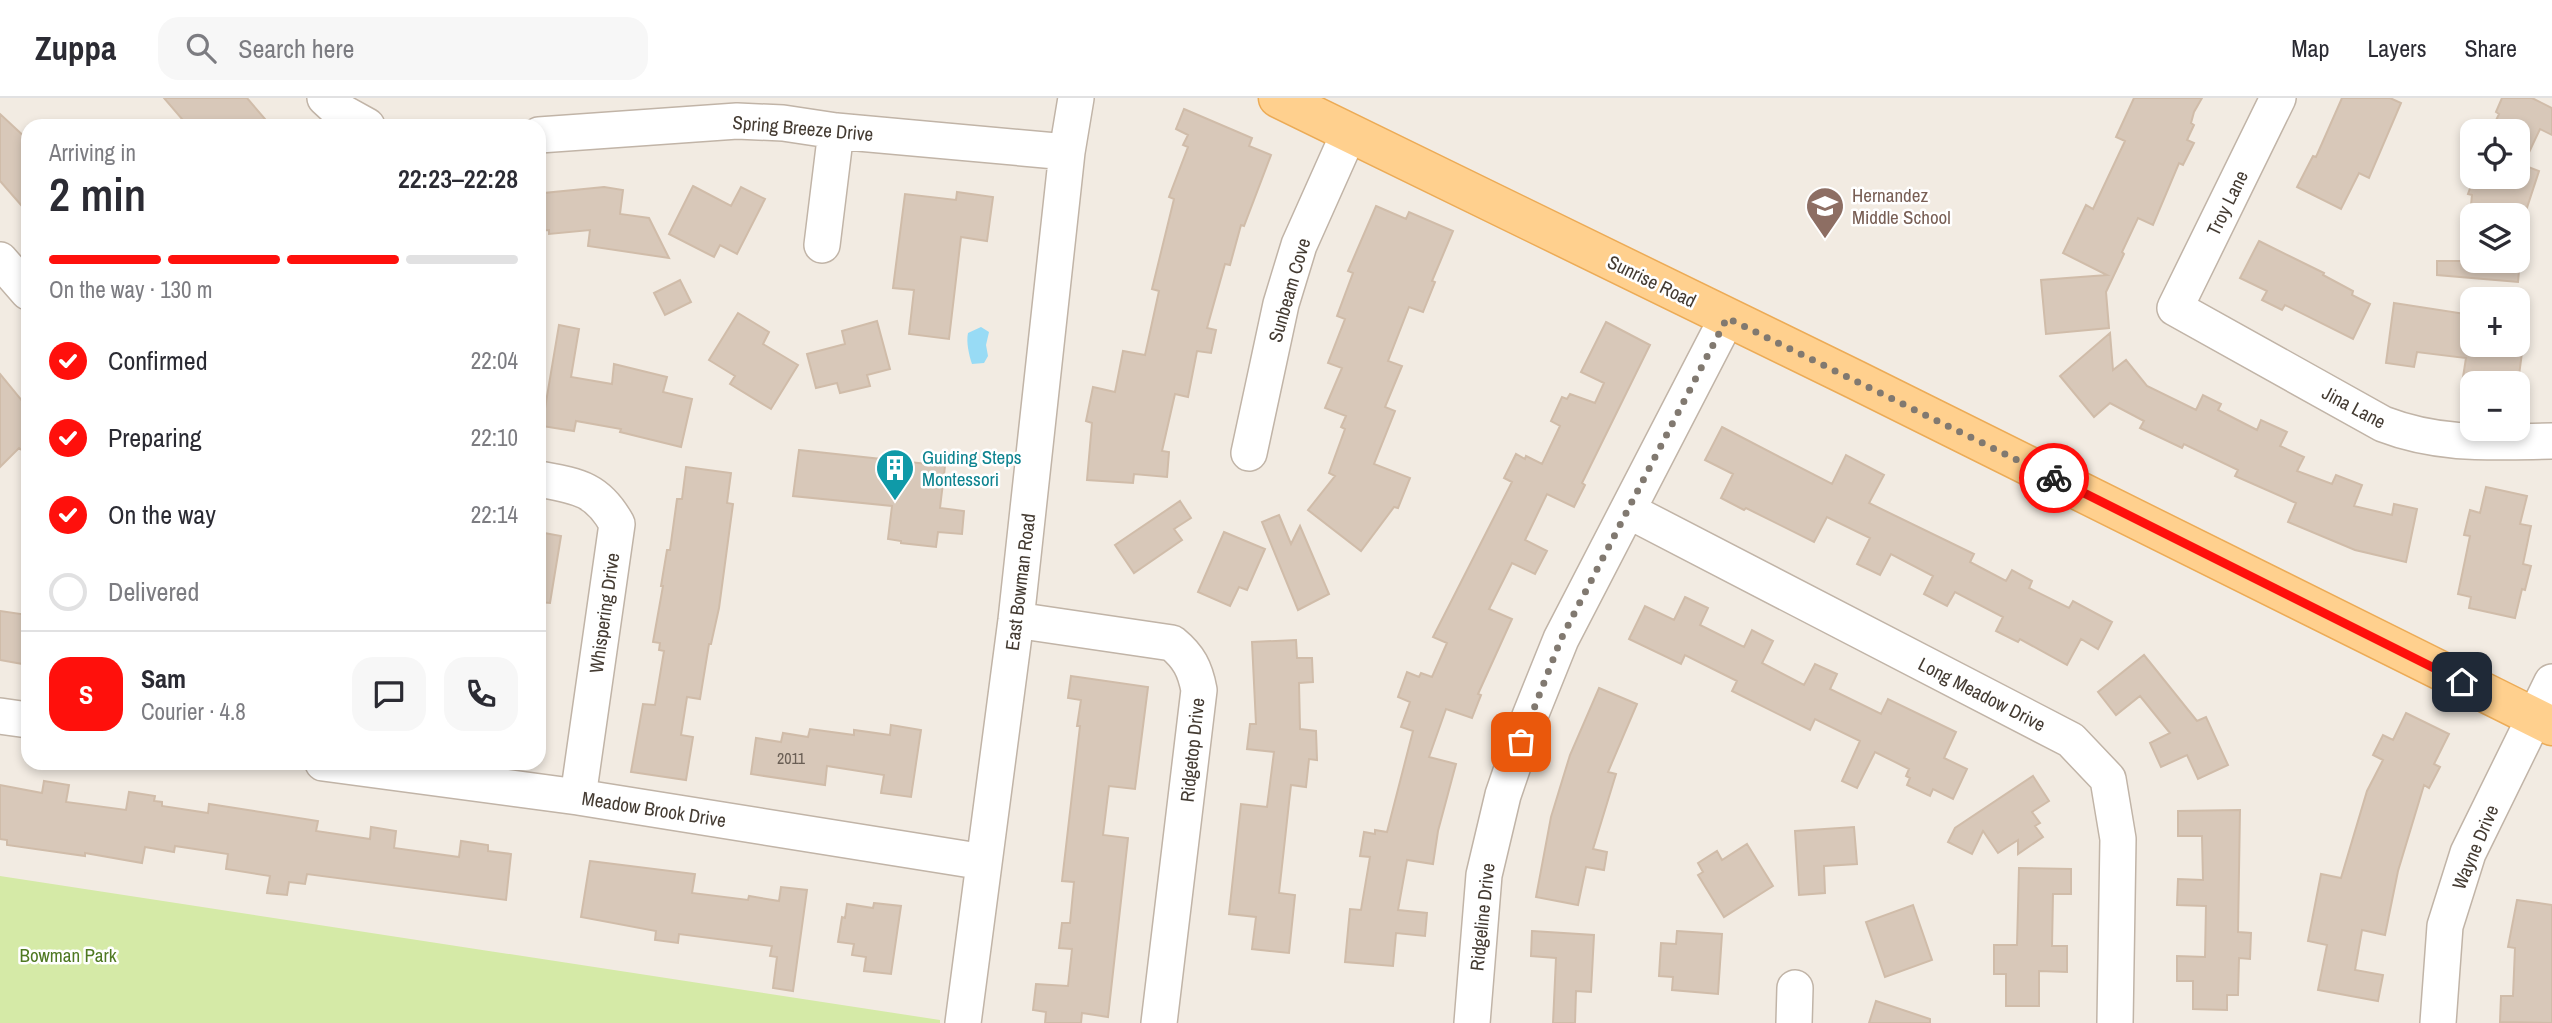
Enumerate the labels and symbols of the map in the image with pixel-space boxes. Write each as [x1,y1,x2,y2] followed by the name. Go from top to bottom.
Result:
[732,109,874,147] street label: Spring Breeze Drive
[2200,166,2254,240] street label: Troy Lane
[1852,182,1951,230] place label: Hernandez Middle School
[1804,185,1846,240] school or university icon: Hernandez Middle School
[1262,235,1316,345] street label: Sunbeam Cove
[1603,248,1701,314] street label: Sunrise Road
[2318,379,2390,435] street label: Jina Lane
[2019,443,2089,513] courier
[922,444,1022,492] place label: Guiding Steps Montessori
[874,447,916,502] building icon: Guiding Steps Montessori
[999,512,1041,652] street label: East Bowman Road
[583,551,625,675] street label: Whispering Drive
[1914,651,2050,737] street label: Long Meadow Drive
[2432,652,2492,712] pin
[1174,697,1210,803] street label: Ridgetop Drive
[1491,712,1551,772] pin
[777,747,806,769] house number: 2011
[580,785,728,833] street label: Meadow Brook Drive
[2446,801,2504,893] street label: Wayne Drive
[1463,862,1501,972] street label: Ridgeline Drive
[20,942,117,968] park label: Bowman Park

